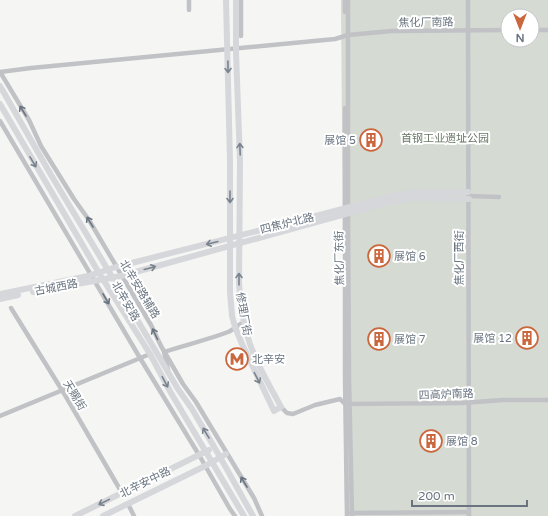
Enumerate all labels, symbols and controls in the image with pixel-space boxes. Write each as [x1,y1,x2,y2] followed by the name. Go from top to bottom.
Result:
[500,8,540,48] north arrow
[398,16,454,29] street label: 焦化厂南路
[516,31,524,44] text: N
[224,60,232,73] one-way arrow
[19,105,27,117] one-way arrow
[358,127,384,153] building icon: 展馆 5
[401,132,489,145] park label: 首钢工业遗址公园
[324,134,356,147] place label: 展馆 5
[236,143,244,156] one-way arrow
[30,156,38,168] one-way arrow
[226,190,234,203] one-way arrow
[259,211,315,236] street label: 四焦炉北路
[86,216,94,228] one-way arrow
[333,230,346,286] street label: 焦化厂东街
[453,231,466,286] street label: 焦化厂西街
[205,240,218,247] one-way arrow
[366,243,392,269] building icon: 展馆 6
[394,250,426,263] place label: 展馆 6
[117,257,163,321] street label: 北辛安路辅路
[144,263,157,271] one-way arrow
[235,273,243,286] one-way arrow
[33,277,79,298] street label: 古城西路
[109,279,143,323] street label: 北辛安路
[233,291,254,337] street label: 修理厂街
[102,293,110,305] one-way arrow
[514,325,540,351] building icon: 展馆 12
[366,326,392,352] building icon: 展馆 7
[151,329,158,341] one-way arrow
[473,332,512,345] place label: 展馆 12
[394,333,426,346] place label: 展馆 7
[224,346,250,372] metro station icon: 北辛安
[252,353,285,366] place label: 北辛安
[254,372,261,384] one-way arrow
[161,375,169,387] one-way arrow
[61,378,89,413] street label: 天赐街
[418,387,474,402] street label: 四高炉南路
[201,427,209,439] one-way arrow
[418,428,444,454] building icon: 展馆 8
[446,435,478,448] place label: 展馆 8
[118,465,173,500] street label: 北辛安中路
[239,476,247,488] one-way arrow
[412,482,527,508] scale bar
[418,489,455,503] text: 200 m
[98,499,110,506] one-way arrow

